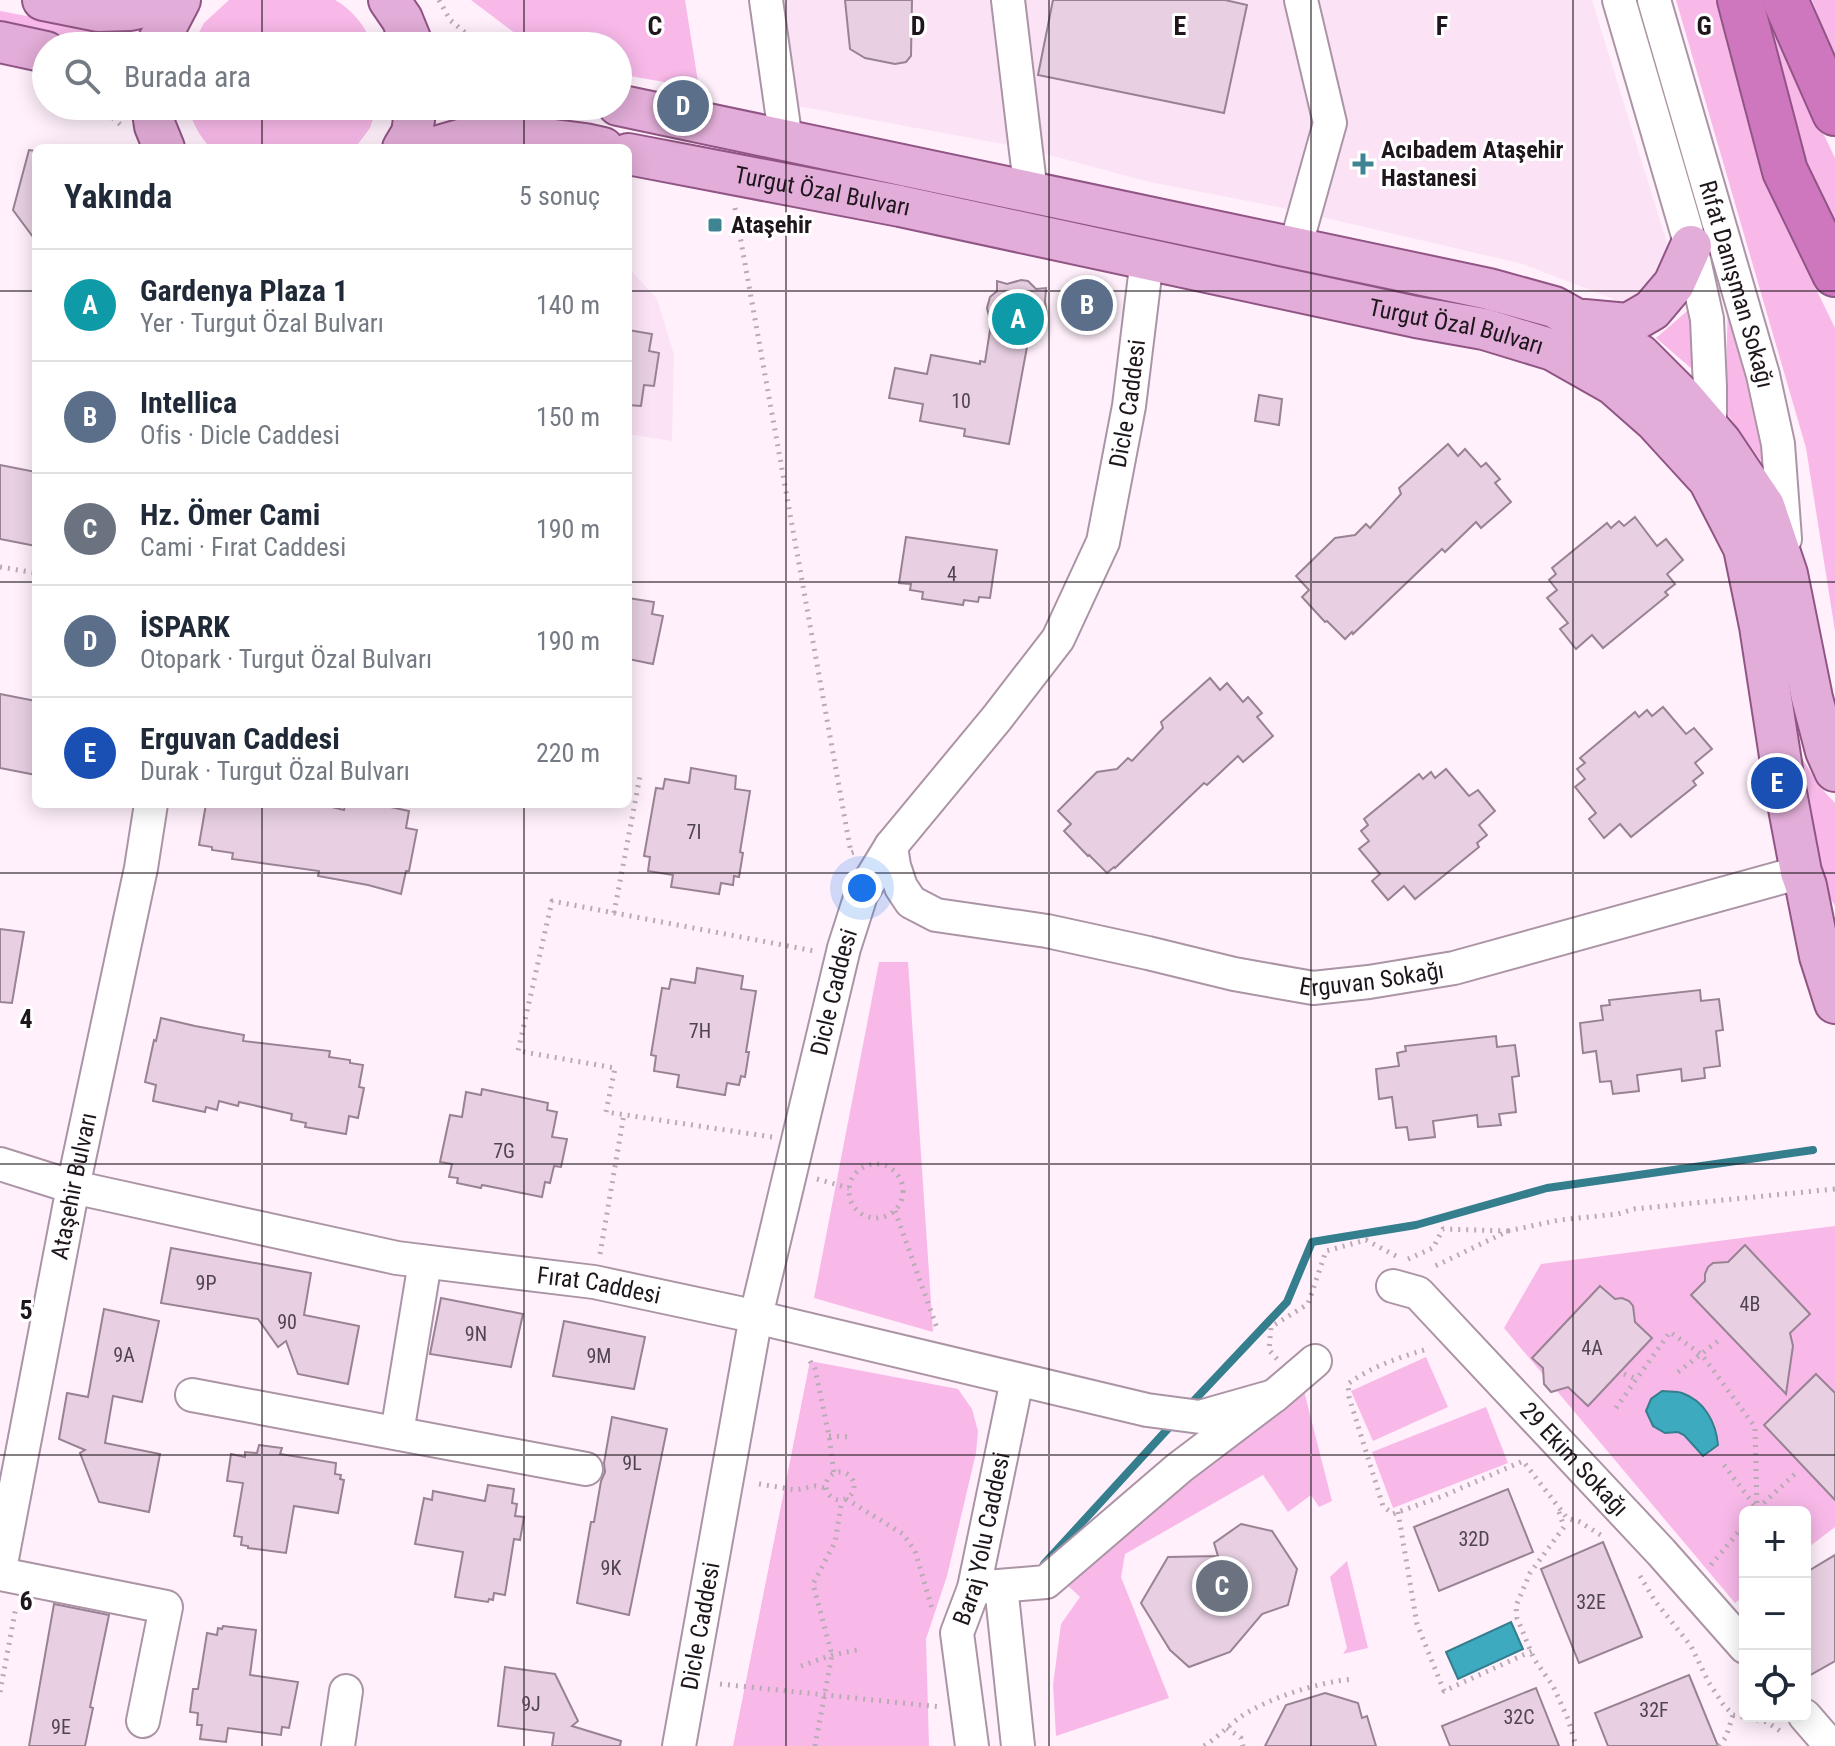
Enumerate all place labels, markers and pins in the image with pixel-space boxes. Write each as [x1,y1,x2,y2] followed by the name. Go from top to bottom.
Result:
[657,76,709,136] pin: D
[1381,136,1564,192] place label: Acıbadem Ataşehir Hastanesi
[1352,153,1374,175] marker: Acıbadem Ataşehir Hastanesi
[731,211,812,239] place label: Ataşehir
[706,216,724,234] marker: Ataşehir
[1061,275,1113,335] pin: B
[992,289,1044,349] pin: A
[1751,753,1803,813] pin: E
[1196,1556,1248,1616] pin: C

